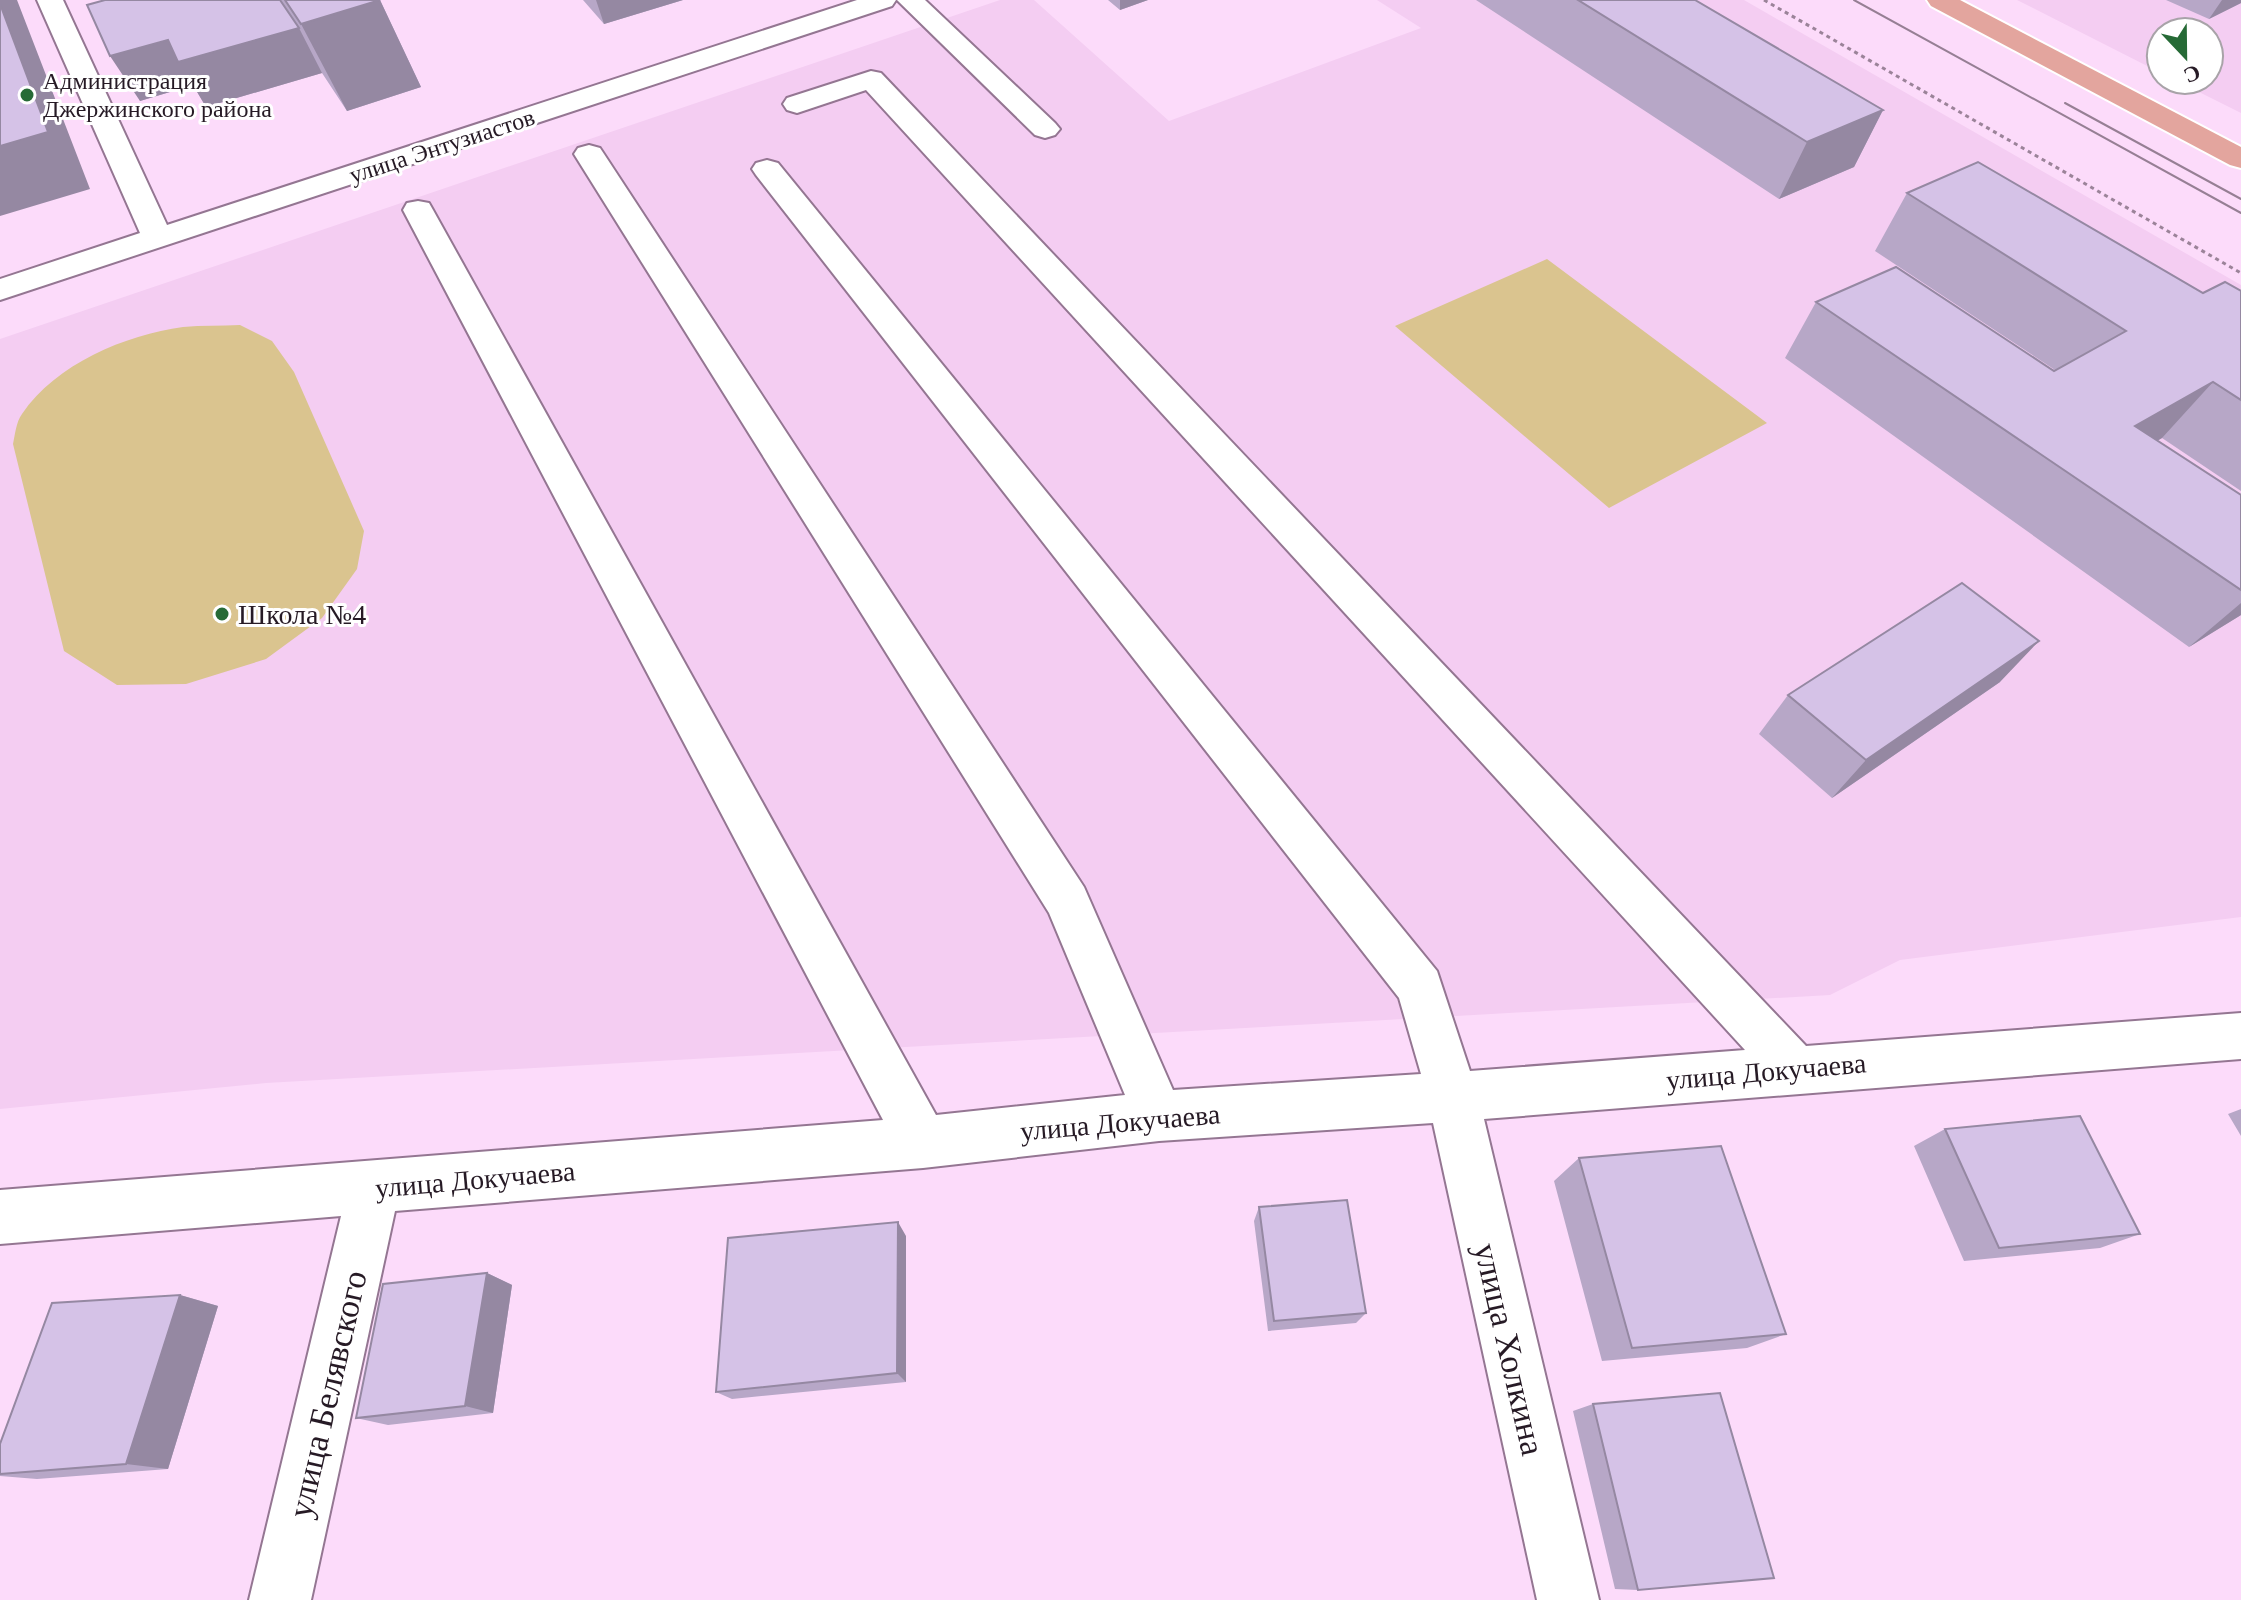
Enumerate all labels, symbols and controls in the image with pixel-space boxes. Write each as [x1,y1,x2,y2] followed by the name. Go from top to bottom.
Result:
[2145,16,2225,96] north arrow
[2180,60,2204,89] text: С
[43,68,272,122] place label: Администрация Джержинского района
[18,86,36,104] marker: Администрация Джержинского района
[346,104,538,188] street label: улица Энтузиастов
[238,599,366,630] place label: Школа №4
[213,605,231,623] marker: Школа №4
[1665,1047,1868,1096] street label: улица Докучаева
[1019,1098,1222,1147] street label: улица Докучаева
[374,1155,577,1204] street label: улица Докучаева
[1467,1240,1552,1459] street label: улица Холкина
[281,1267,374,1521] street label: улица Белявского

